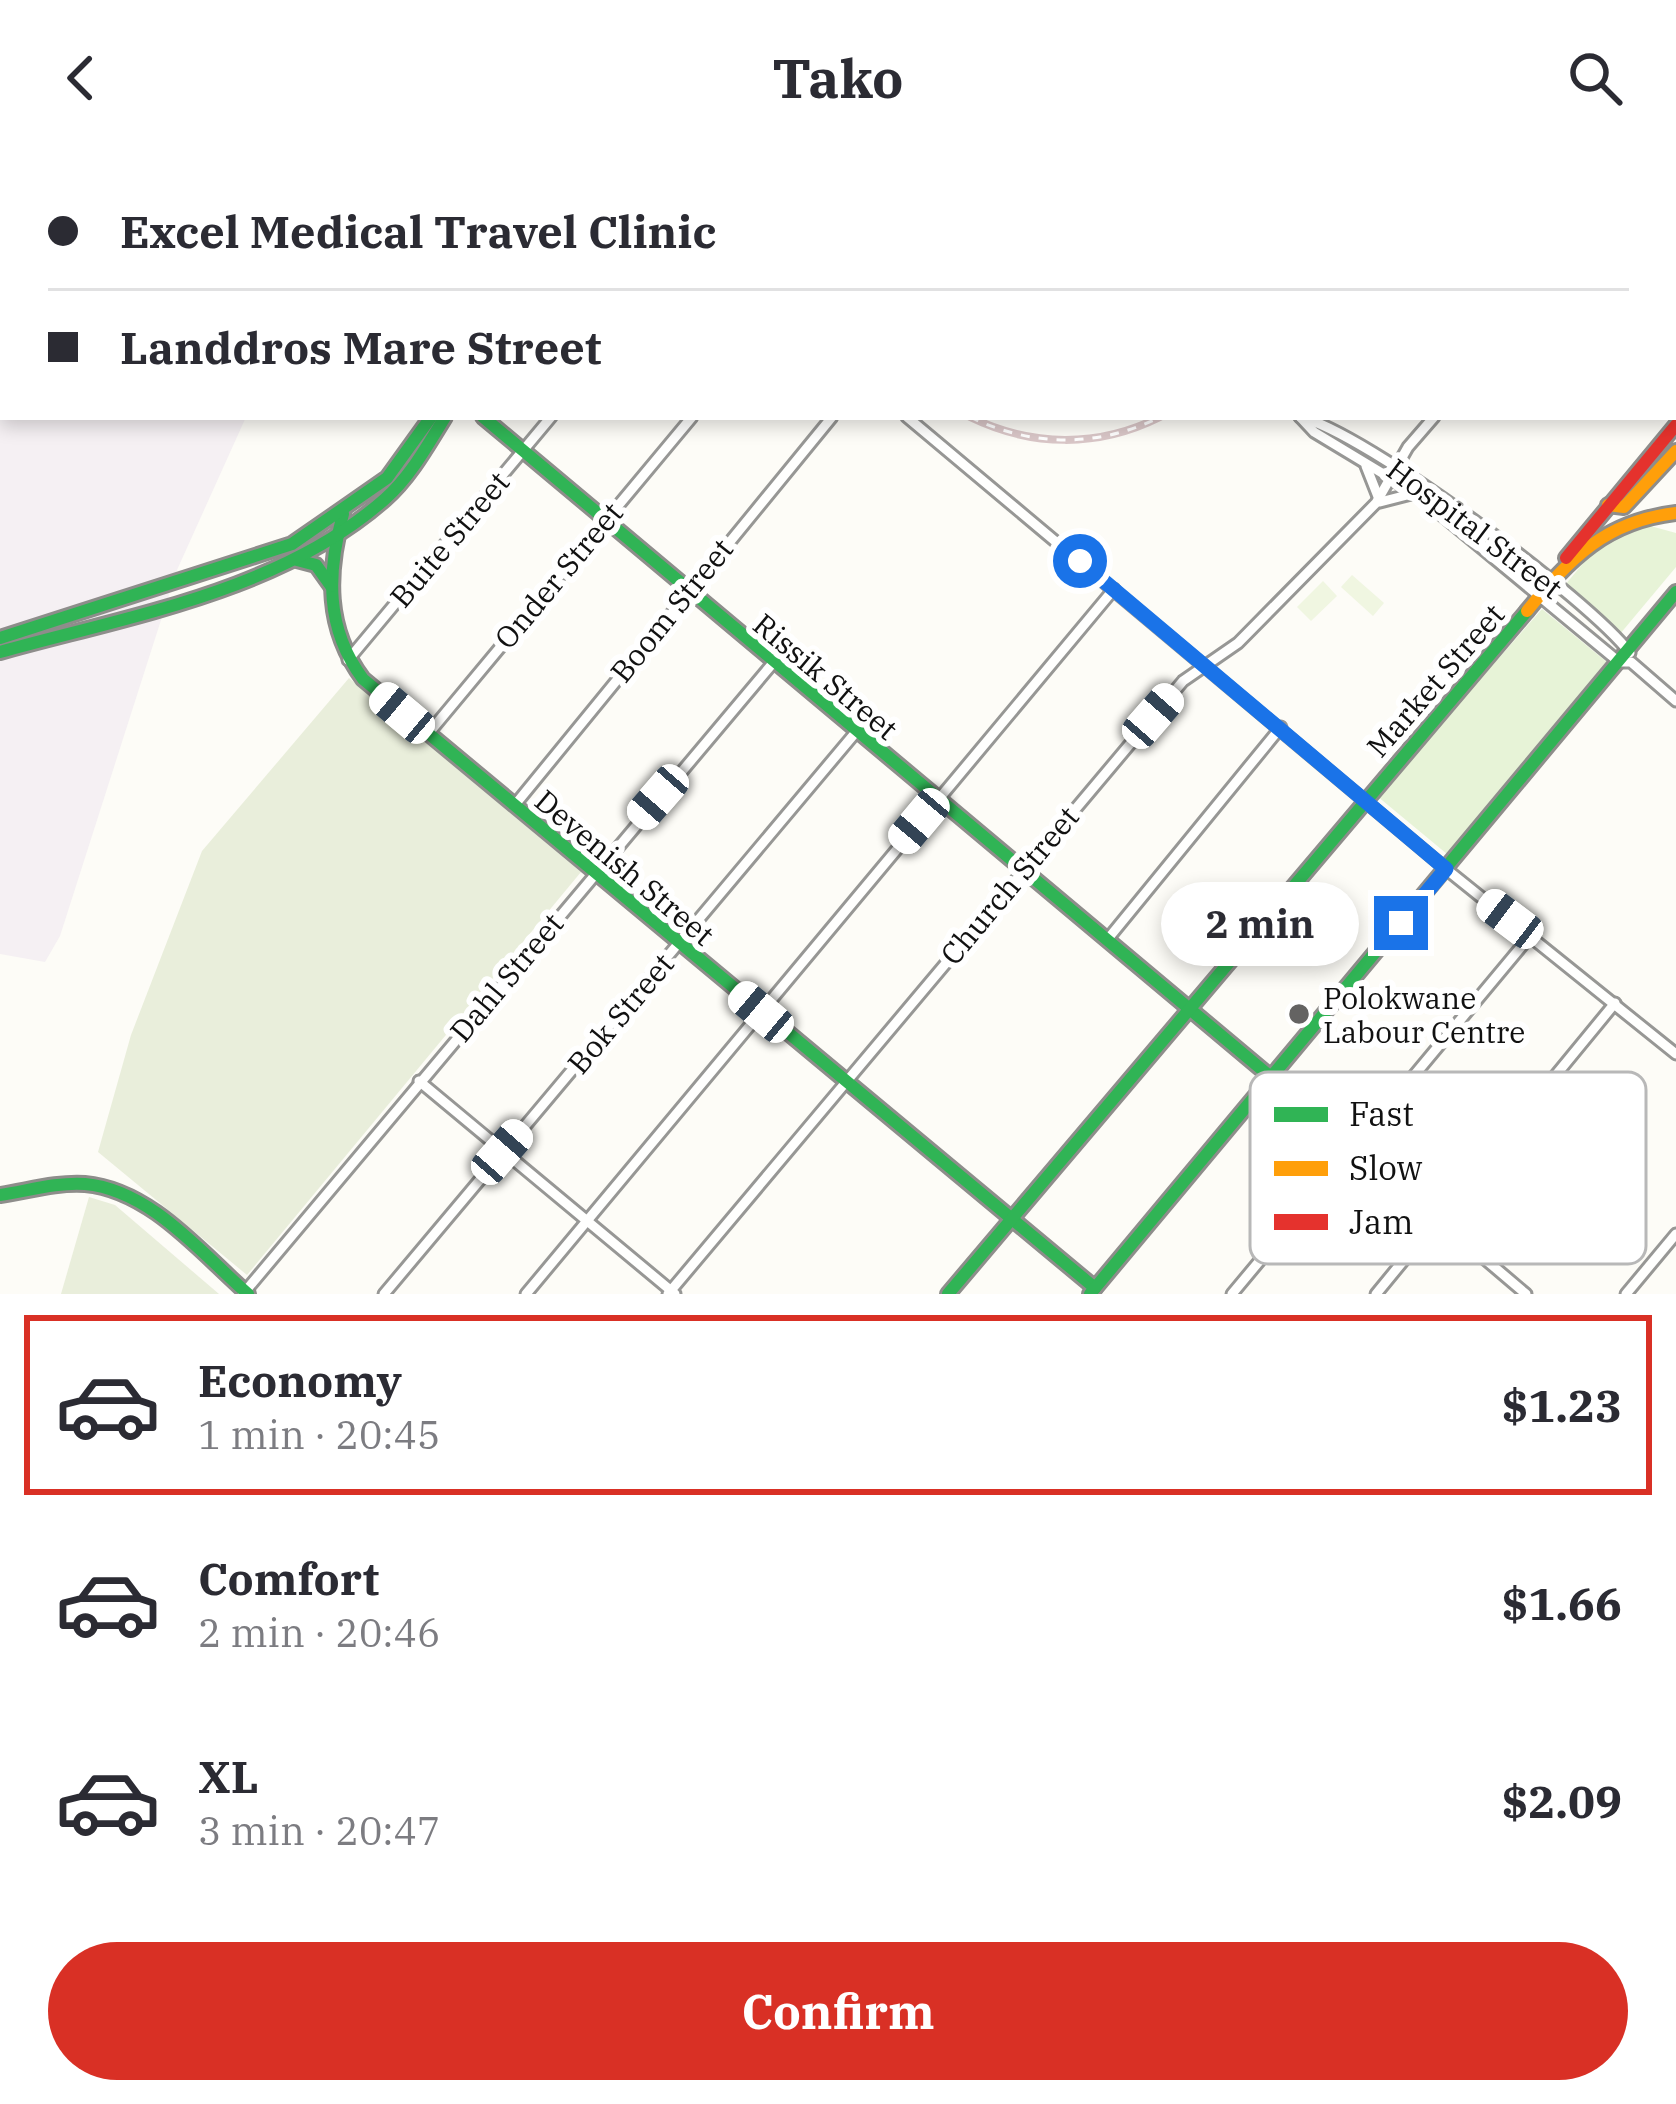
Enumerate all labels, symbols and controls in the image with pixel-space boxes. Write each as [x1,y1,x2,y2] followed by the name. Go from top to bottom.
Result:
[772,43,904,113] text: Tako
[48,45,114,111] icon: back
[1562,45,1628,111] icon: search
[120,202,717,260] text: Excel Medical Travel Clinic
[120,318,602,376] text: Landdros Mare Street
[1379,449,1571,607] street label: Hospital Street
[381,463,517,615] street label: Buite Street
[485,494,631,656] street label: Onder Street
[601,530,741,690] street label: Boom Street
[1053,534,1107,588] route start
[1358,595,1512,765] street label: Market Street
[746,604,906,748] street label: Rissik Street
[363,676,441,750] car
[1116,677,1190,755] car
[621,758,695,836] car
[527,781,723,953] street label: Devenish Street
[882,782,956,860] car
[931,798,1087,972] street label: Church Street
[1161,881,1359,965] callout: 2 min
[1470,883,1550,955] car
[1374,896,1428,950] route end
[1205,898,1315,949] text: 2 min
[441,905,571,1049] street label: Dahl Street
[558,945,682,1081] street label: Bok Street
[722,975,800,1049] car
[1323,978,1525,1051] place label: Polokwane Labour Centre
[1286,1001,1312,1027] marker: Polokwane Labour Centre
[1250,1072,1646,1264] legend
[1349,1092,1414,1135] text: Fast
[465,1113,539,1191] car
[1349,1146,1423,1189] text: Slow
[1349,1200,1413,1243] text: Jam
[54,1351,162,1459] icon: car
[198,1351,402,1409] text: Economy
[1502,1376,1622,1434] text: $1.23
[198,1409,440,1460] text: 1 min · 20:45
[54,1549,162,1657] icon: car
[198,1549,379,1607] text: Comfort
[1502,1574,1622,1632] text: $1.66
[198,1607,440,1658] text: 2 min · 20:46
[54,1747,162,1855] icon: car
[198,1747,259,1805] text: XL
[1502,1772,1622,1830] text: $2.09
[198,1805,440,1856] text: 3 min · 20:47
[48,1942,1628,2080] button: Confirm

